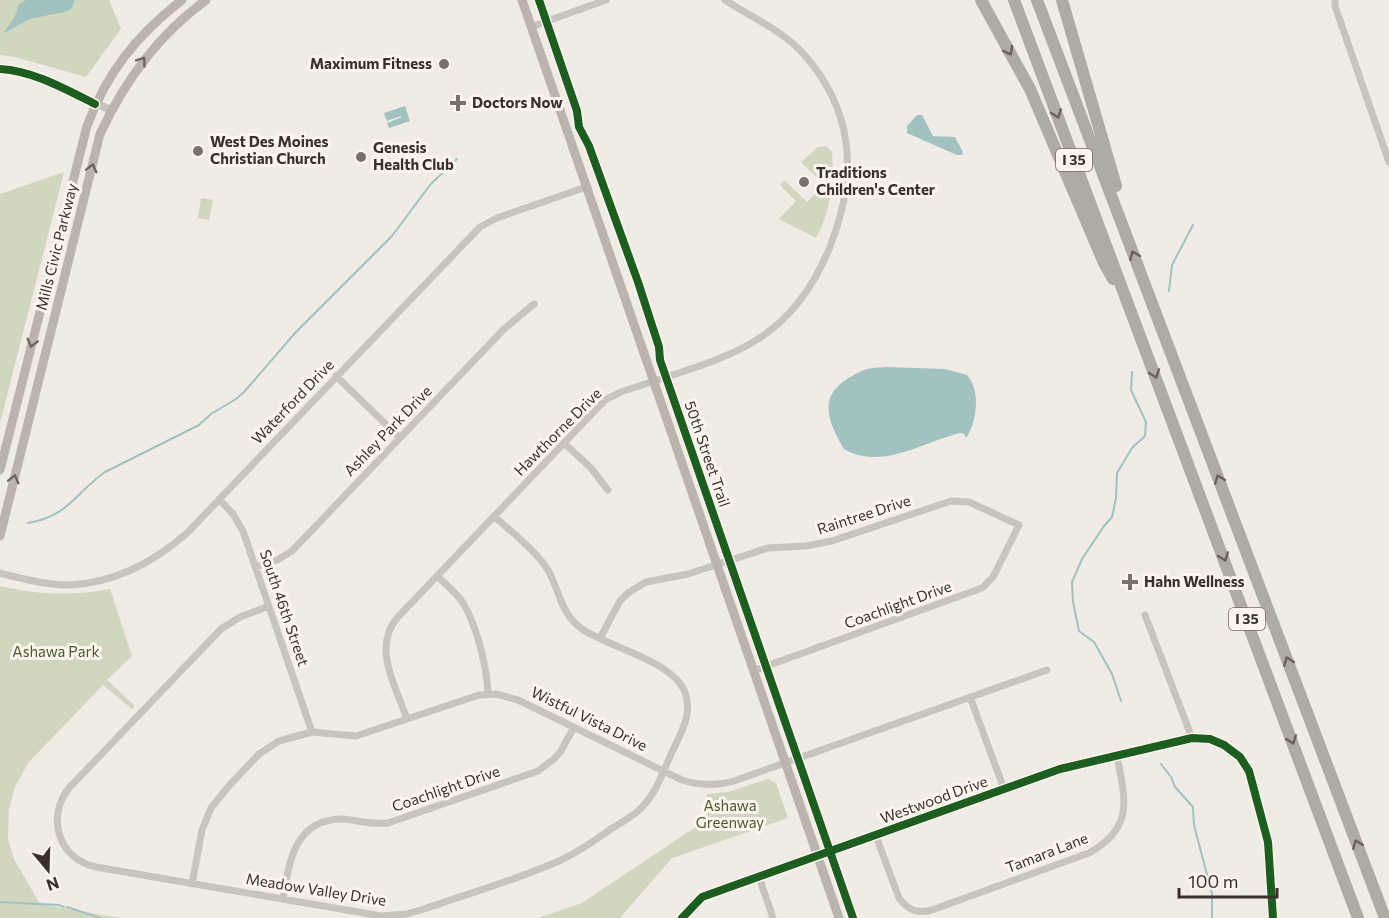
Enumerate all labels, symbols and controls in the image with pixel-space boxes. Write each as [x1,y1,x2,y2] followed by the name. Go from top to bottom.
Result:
[1002,45,1013,56] one-way arrow
[310,54,432,72] place label: Maximum Fitness
[135,57,146,68] one-way arrow
[437,57,451,71] marker: Maximum Fitness
[472,93,563,111] place label: Doctors Now
[449,94,467,112] marker: Doctors Now
[1050,107,1062,118] one-way arrow
[210,132,328,167] place label: West Des Moines Christian Church
[373,138,454,173] place label: Genesis Health Club
[191,144,205,158] marker: West Des Moines Christian Church
[1056,149,1092,171] road number: I 35
[354,150,368,164] marker: Genesis Health Club
[84,163,97,173] one-way arrow
[816,163,935,198] place label: Traditions Children's Center
[797,175,811,189] marker: Traditions Children's Center
[32,181,81,312] street label: Mills Civic Parkway
[1129,250,1141,261] one-way arrow
[27,338,40,348] one-way arrow
[247,355,337,447] street label: Waterford Drive
[1148,369,1161,379] one-way arrow
[340,381,435,479] street label: Ashley Park Drive
[510,384,605,479] street label: Hawthorne Drive
[681,398,735,509] street label: 50th Street Trail
[7,474,20,484] one-way arrow
[1214,474,1226,485] one-way arrow
[815,490,913,538] street label: Raintree Drive
[257,547,313,668] street label: South 46th Street
[1216,551,1229,562] one-way arrow
[1144,572,1245,590] place label: Hahn Wellness
[1121,573,1139,591] marker: Hahn Wellness
[842,576,954,632] street label: Coachlight Drive
[1229,608,1265,630] road number: I 35
[12,642,100,660] park label: Ashawa Park
[1283,656,1295,667] one-way arrow
[528,682,651,754] street label: Wistful Vista Drive
[1284,734,1297,745] one-way arrow
[389,761,502,815] street label: Coachlight Drive
[878,771,990,827] street label: Westwood Drive
[696,796,764,831] park label: Ashawa Greenway
[1003,828,1090,876] street label: Tamara Lane
[1351,839,1364,849] one-way arrow
[18,840,78,900] north arrow
[1179,861,1276,899] scale bar
[245,869,388,909] street label: Meadow Valley Drive
[1188,870,1238,892] text: 100 m
[44,874,62,896] text: N

